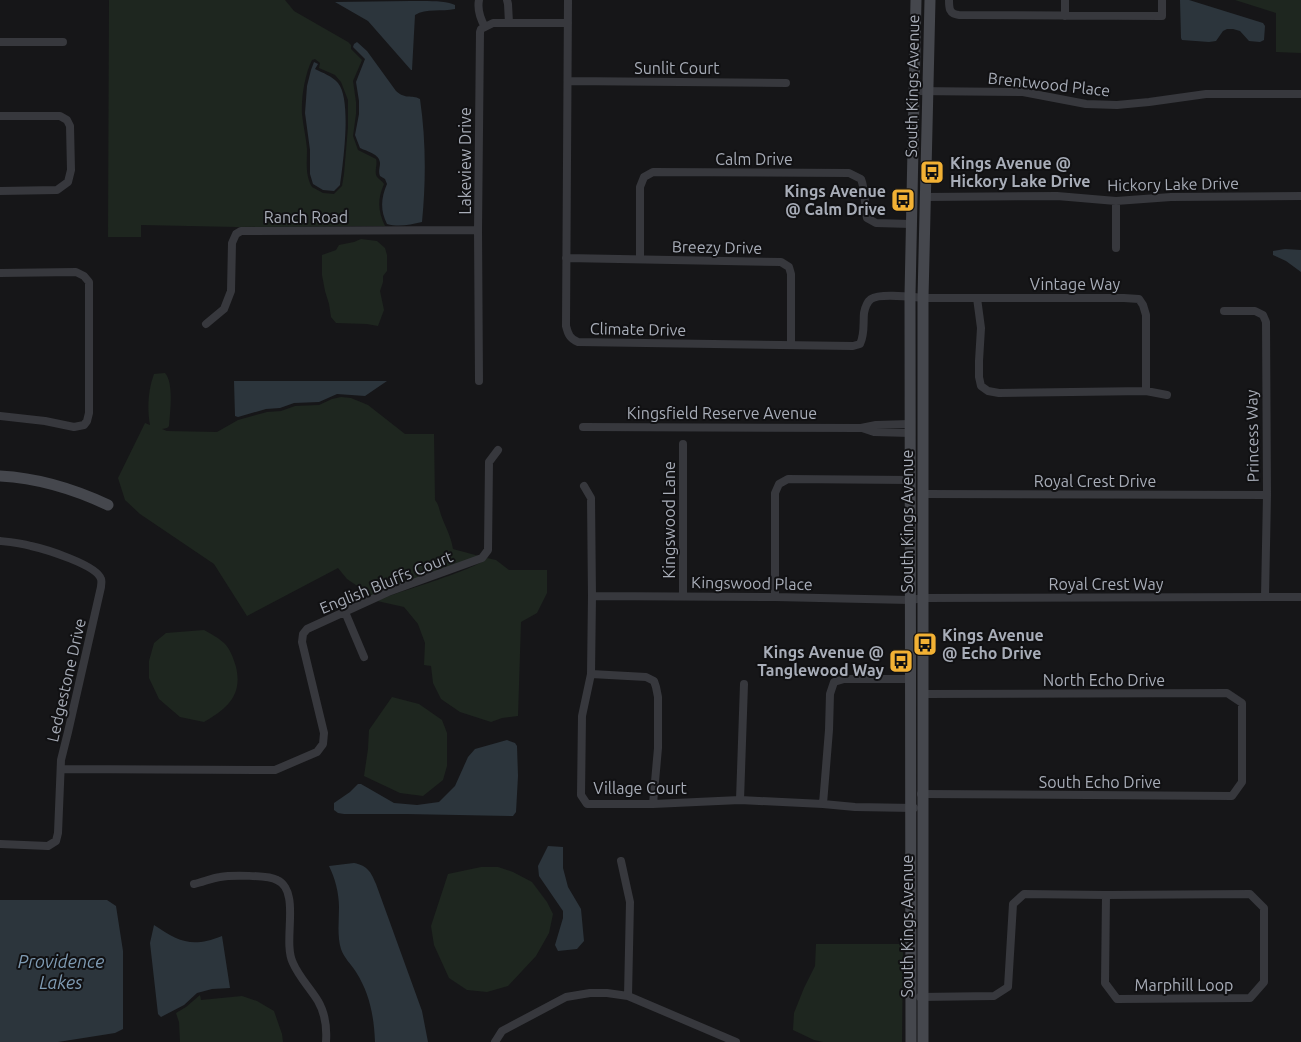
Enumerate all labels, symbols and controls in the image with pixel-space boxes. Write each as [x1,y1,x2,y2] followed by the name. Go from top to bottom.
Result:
[902,14,922,158] street label: South Kings Avenue
[634,59,720,77] street label: Sunlit Court
[987,69,1111,99] street label: Brentwood Place
[456,107,474,215] street label: Lakeview Drive
[715,150,793,168] street label: Calm Drive
[950,154,1091,190] place label: Kings Avenue @ Hickory Lake Drive
[919,159,945,185] bus stop icon: Kings Avenue @ Hickory Lake Drive
[1107,174,1239,194] street label: Hickory Lake Drive
[784,182,886,218] place label: Kings Avenue @ Calm Drive
[890,187,916,213] bus stop icon: Kings Avenue @ Calm Drive
[264,208,348,226] street label: Ranch Road
[672,237,762,257] street label: Breezy Drive
[1030,275,1120,293] street label: Vintage Way
[590,319,686,339] street label: Climate Drive
[1242,389,1262,483] street label: Princess Way
[627,404,817,422] street label: Kingsfield Reserve Avenue
[898,450,916,592] street label: South Kings Avenue
[660,461,678,579] street label: Kingswood Lane
[1034,472,1156,490] street label: Royal Crest Drive
[317,547,456,617] street label: English Bluffs Court
[691,573,813,593] street label: Kingswood Place
[1048,575,1164,593] street label: Royal Crest Way
[43,616,89,744] street label: Ledgestone Drive
[942,626,1044,662] place label: Kings Avenue @ Echo Drive
[912,631,938,657] bus stop icon: Kings Avenue @ Echo Drive
[757,643,884,679] place label: Kings Avenue @ Tanglewood Way
[888,648,914,674] bus stop icon: Kings Avenue @ Tanglewood Way
[1043,671,1165,689] street label: North Echo Drive
[1039,773,1161,791] street label: South Echo Drive
[593,779,687,797] street label: Village Court
[898,855,916,997] street label: South Kings Avenue
[18,951,104,992] water label: Providence Lakes
[1135,976,1233,994] street label: Marphill Loop

